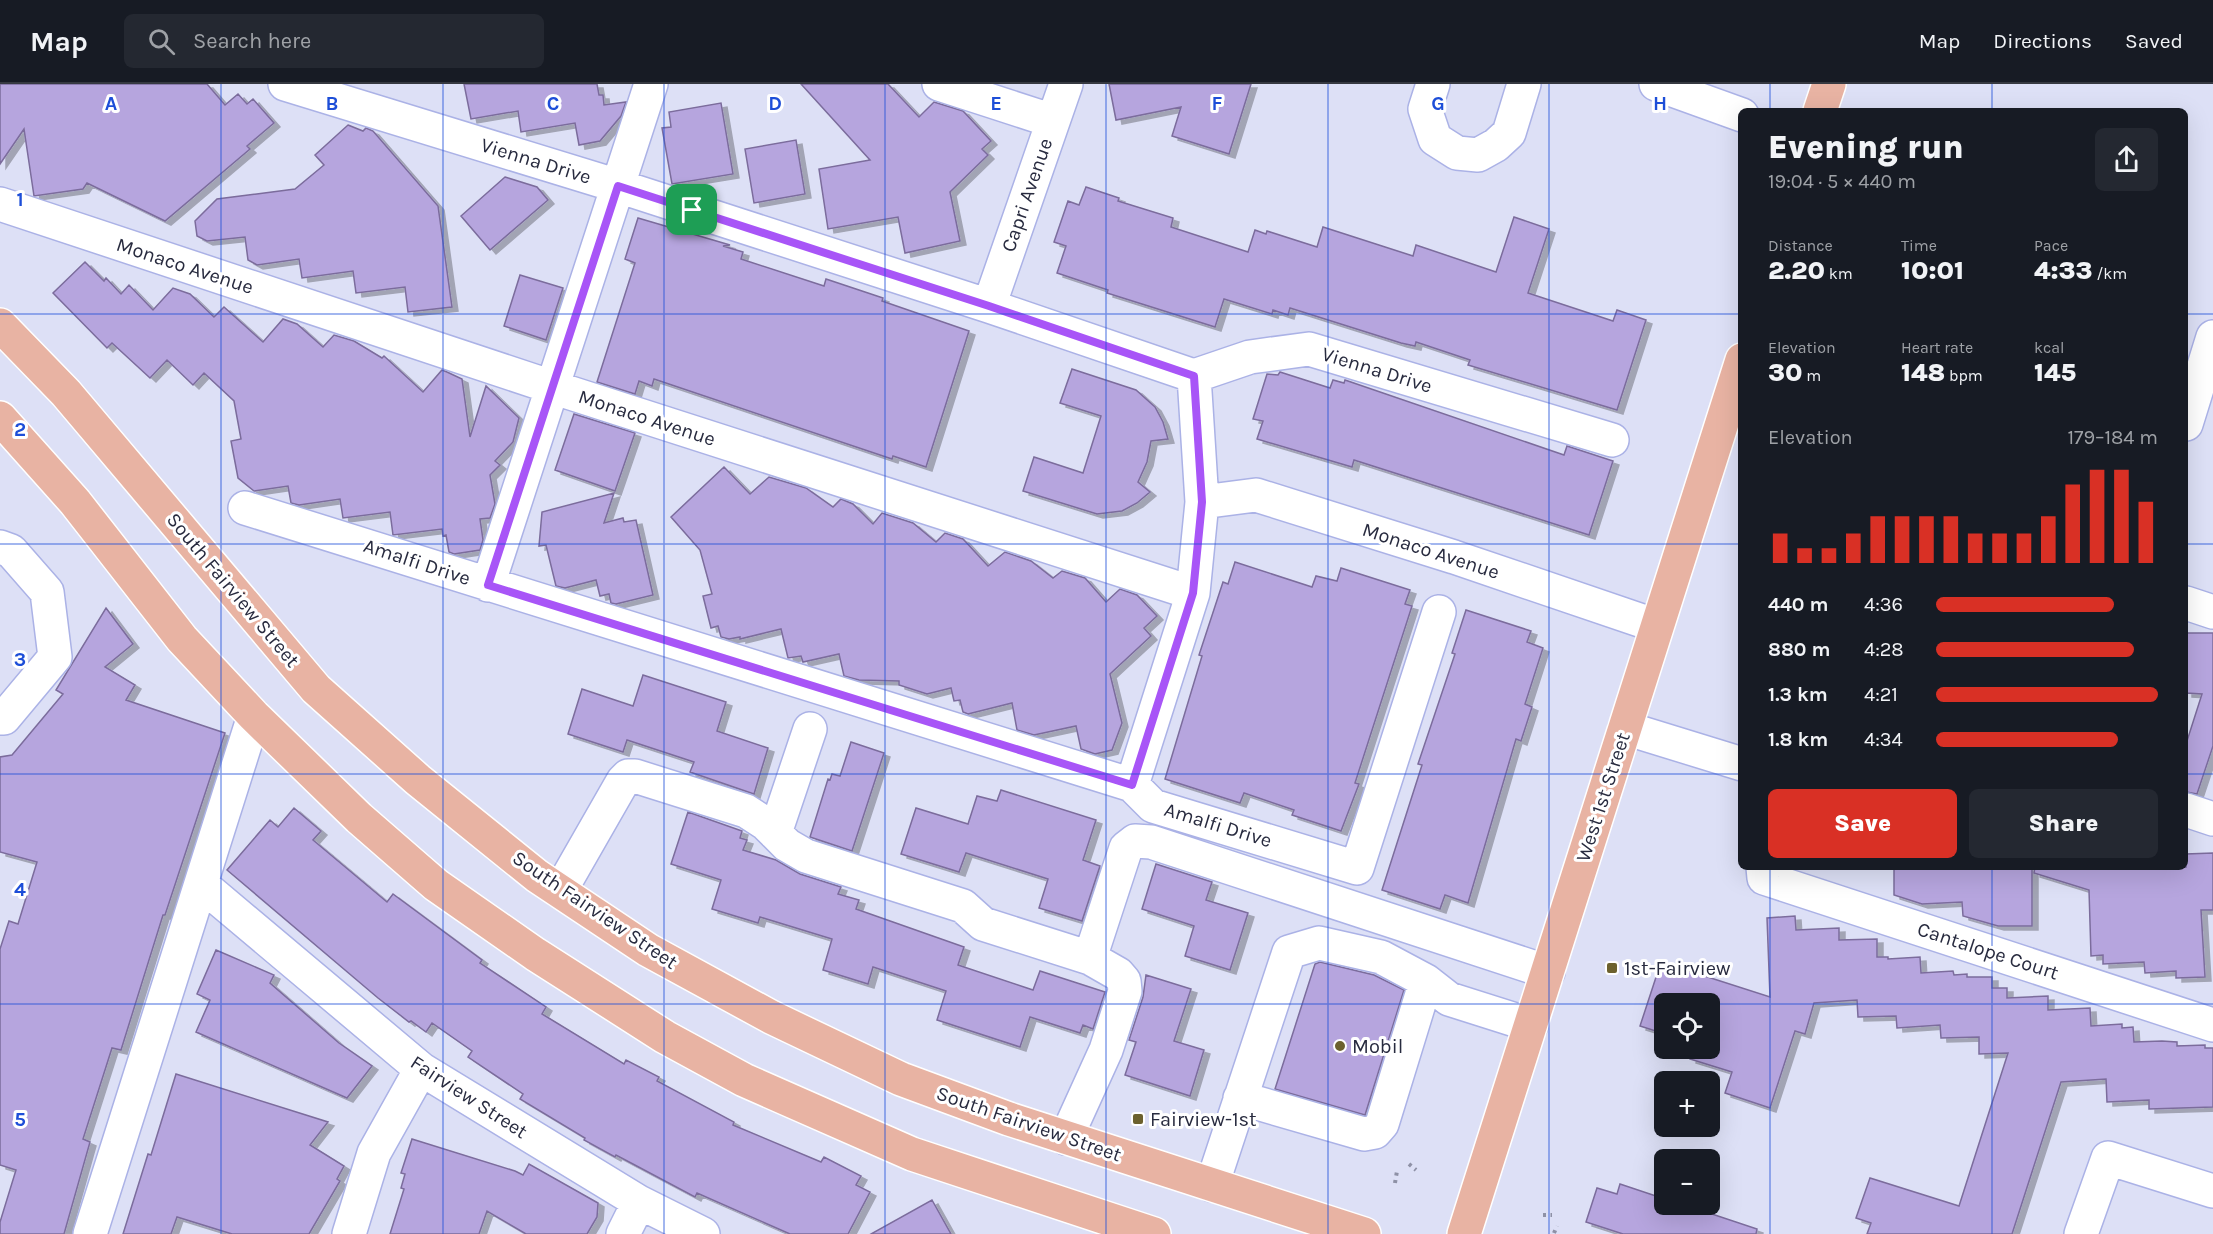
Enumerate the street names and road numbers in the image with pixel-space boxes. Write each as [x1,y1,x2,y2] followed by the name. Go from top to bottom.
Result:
[478,133,594,189] street label: Vienna Drive
[997,135,1057,255] street label: Capri Avenue
[114,233,256,299] street label: Monaco Avenue
[1319,342,1435,398] street label: Vienna Drive
[576,385,718,451] street label: Monaco Avenue
[162,508,304,672] street label: South Fairview Street
[1360,518,1502,584] street label: Monaco Avenue
[361,534,473,590] street label: Amalfi Drive
[1571,729,1635,865] street label: West 1st Street
[1162,798,1274,852] street label: Amalfi Drive
[508,846,682,974] street label: South Fairview Street
[1914,917,2062,985] street label: Cantalope Court
[406,1051,532,1144] street label: Fairview Street
[933,1082,1125,1167] street label: South Fairview Street

